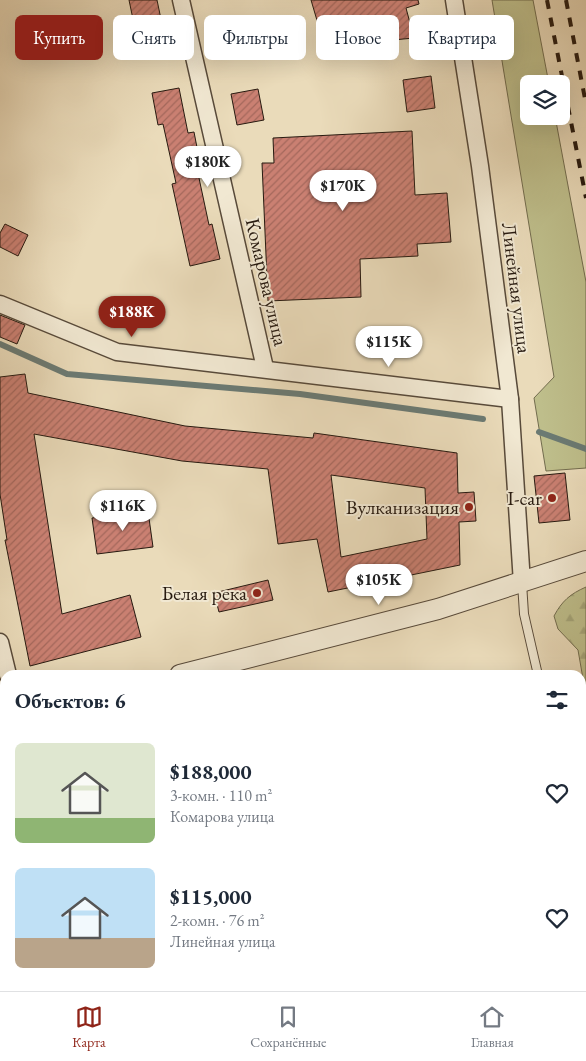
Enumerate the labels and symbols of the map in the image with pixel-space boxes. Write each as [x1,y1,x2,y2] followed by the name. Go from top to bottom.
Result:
[173,146,243,188] pin: $180K
[308,170,378,212] pin: $170K
[240,216,294,348] street label: Комарова улица
[496,221,538,355] street label: Линейная улица
[97,296,167,338] pin: $188K
[354,326,424,368] pin: $115K
[507,485,542,511] place label: I-car
[88,490,158,532] pin: $116K
[546,492,558,504] marker: I-car
[346,494,459,520] place label: Вулканизация
[463,501,475,513] marker: Вулканизация
[344,564,414,606] pin: $105K
[162,580,247,606] place label: Белая река
[251,587,263,599] marker: Белая река

